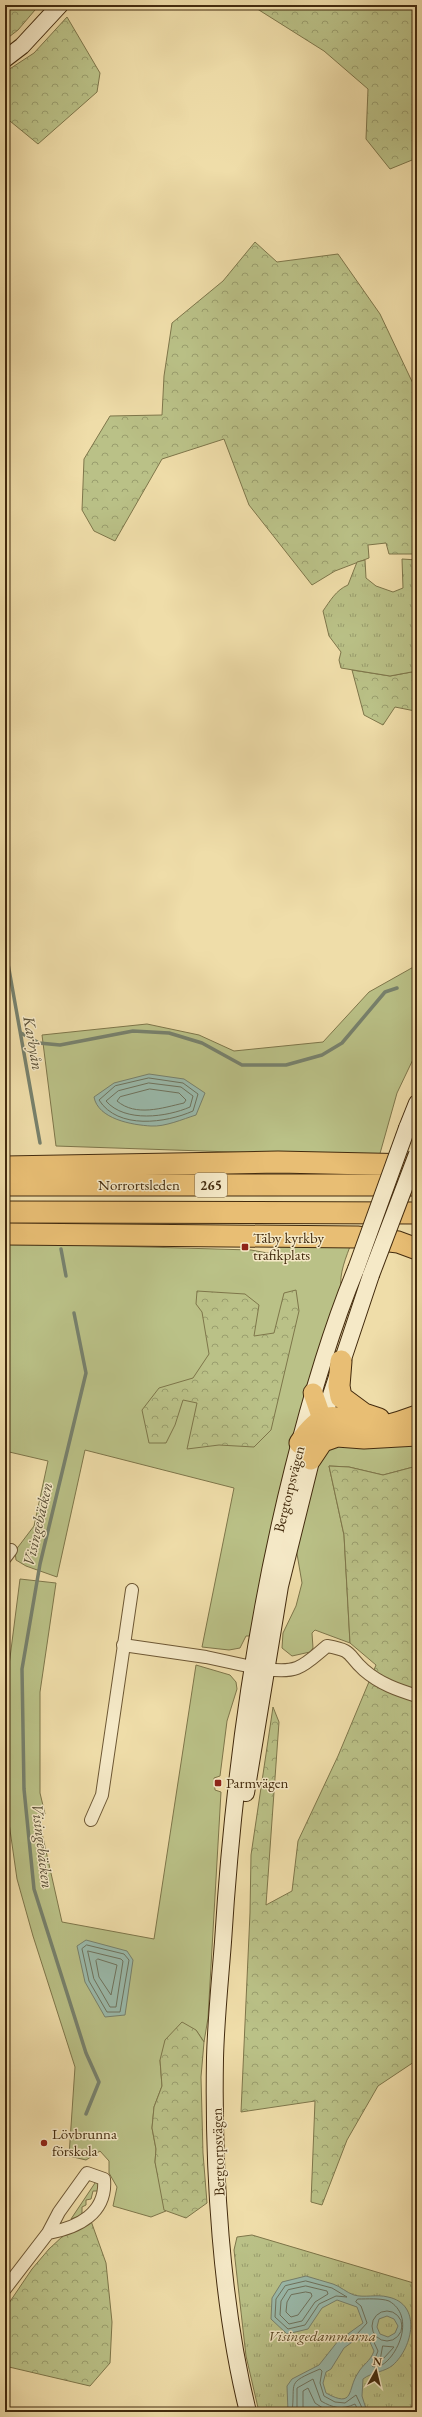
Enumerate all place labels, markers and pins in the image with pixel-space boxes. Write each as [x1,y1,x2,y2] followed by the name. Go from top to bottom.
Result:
[253,1228,324,1264] place label: Täby kyrkby trafikplats
[240,1242,250,1252] marker: Täby kyrkby trafikplats
[226,1773,289,1792] place label: Parmvägen
[213,1778,223,1788] marker: Parmvägen
[52,2124,117,2160] place label: Lövbrunna förskola
[39,2138,49,2148] marker: Lövbrunna förskola

